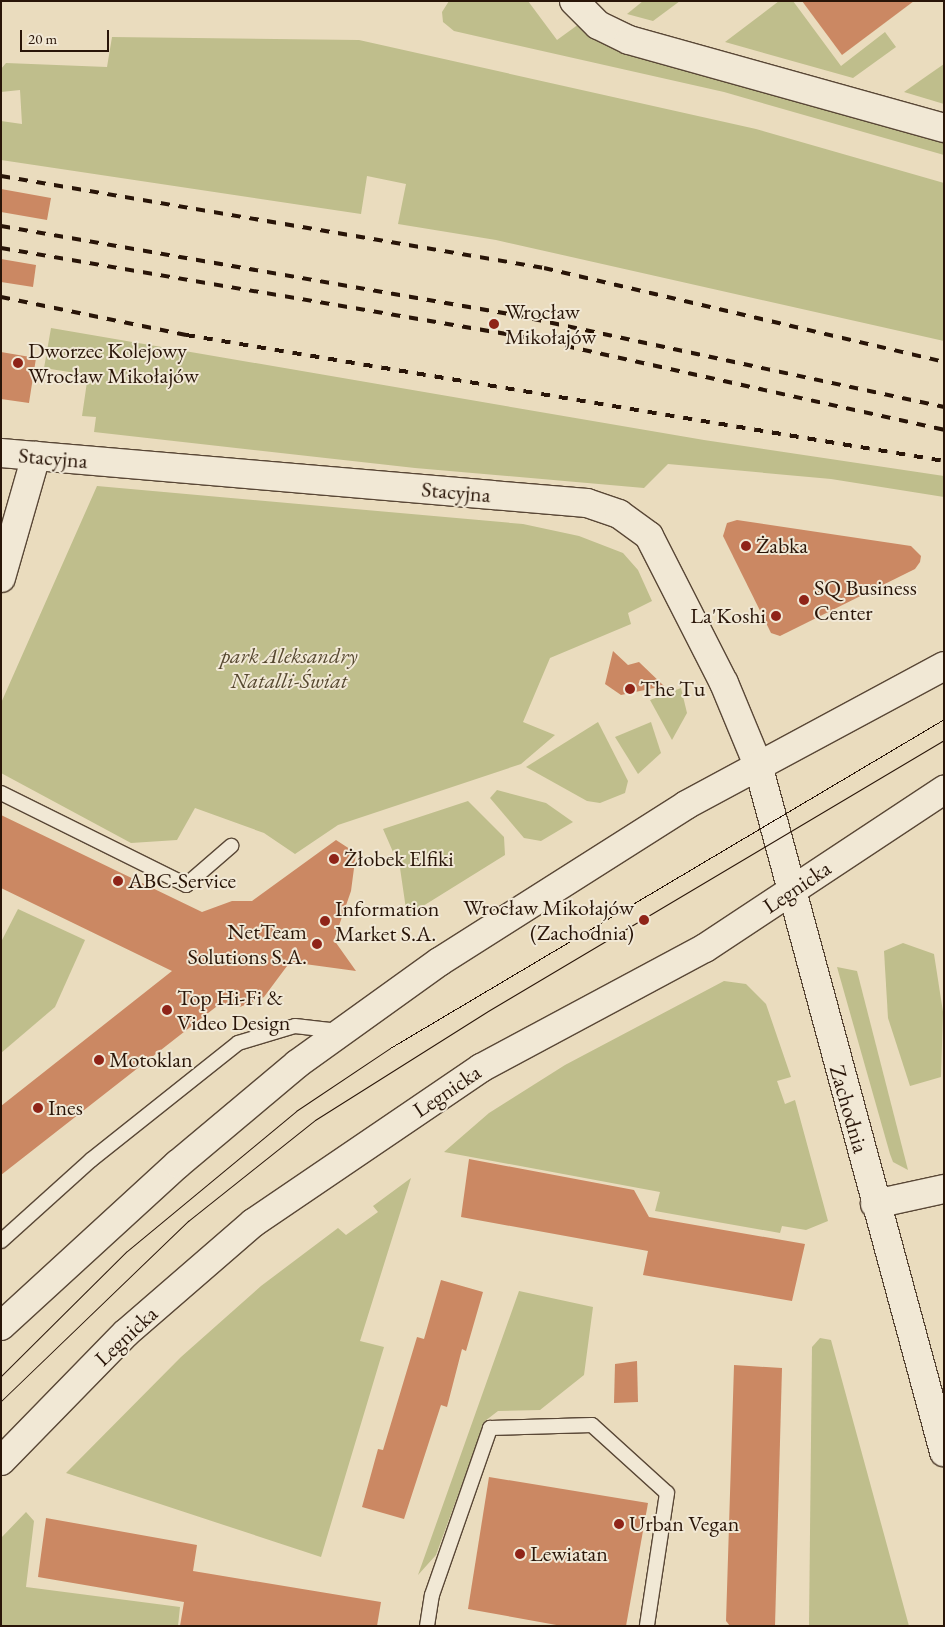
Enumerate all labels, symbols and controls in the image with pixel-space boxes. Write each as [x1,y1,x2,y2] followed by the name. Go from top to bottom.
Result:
[22,20,111,52] scale bar
[28,29,57,48] text: 20 m
[505,298,596,350] place label: Wrocław Mikołajów
[487,317,501,331] marker: Wrocław Mikołajów
[28,337,199,388] place label: Dworzec Kolejowy Wrocław Mikołajów
[12,357,24,369] marker: Dworzec Kolejowy Wrocław Mikołajów
[17,442,89,474] street label: Stacyjna
[420,476,492,508] street label: Stacyjna
[756,533,808,559] place label: Żabka
[740,540,752,552] marker: Żabka
[814,574,917,626] place label: SQ Business Center
[798,594,810,606] marker: SQ Business Center
[690,603,766,629] place label: La'Koshi
[770,610,782,622] marker: La'Koshi
[220,642,358,694] park label: park Aleksandry Natalli-Świat
[640,676,705,702] place label: The Tu
[624,683,636,695] marker: The Tu
[344,846,454,872] place label: Żłobek Elfiki
[328,853,340,865] marker: Żłobek Elfiki
[758,855,836,919] street label: Legnicka
[128,868,236,894] place label: ABC-Service
[112,875,124,887] marker: ABC-Service
[463,894,634,946] place label: Wrocław Mikołajów (Zachodnia)
[335,895,439,946] place label: Information Market S.A.
[638,914,650,926] marker: Wrocław Mikołajów (Zachodnia)
[319,915,331,927] marker: Information Market S.A.
[187,918,307,969] place label: NetTeam Solutions S.A.
[311,938,323,950] marker: NetTeam Solutions S.A.
[177,984,290,1036] place label: Top Hi-Fi & Video Design
[161,1004,173,1016] marker: Top Hi-Fi & Video Design
[109,1047,193,1073] place label: Motoklan
[93,1054,105,1066] marker: Motoklan
[408,1059,486,1123] street label: Legnicka
[824,1062,874,1156] street label: Zachodnia
[48,1095,83,1121] place label: Ines
[32,1102,44,1114] marker: Ines
[89,1300,163,1372] street label: Legnicka
[629,1511,739,1537] place label: Urban Vegan
[613,1518,625,1530] marker: Urban Vegan
[530,1541,608,1567] place label: Lewiatan
[514,1548,526,1560] marker: Lewiatan

